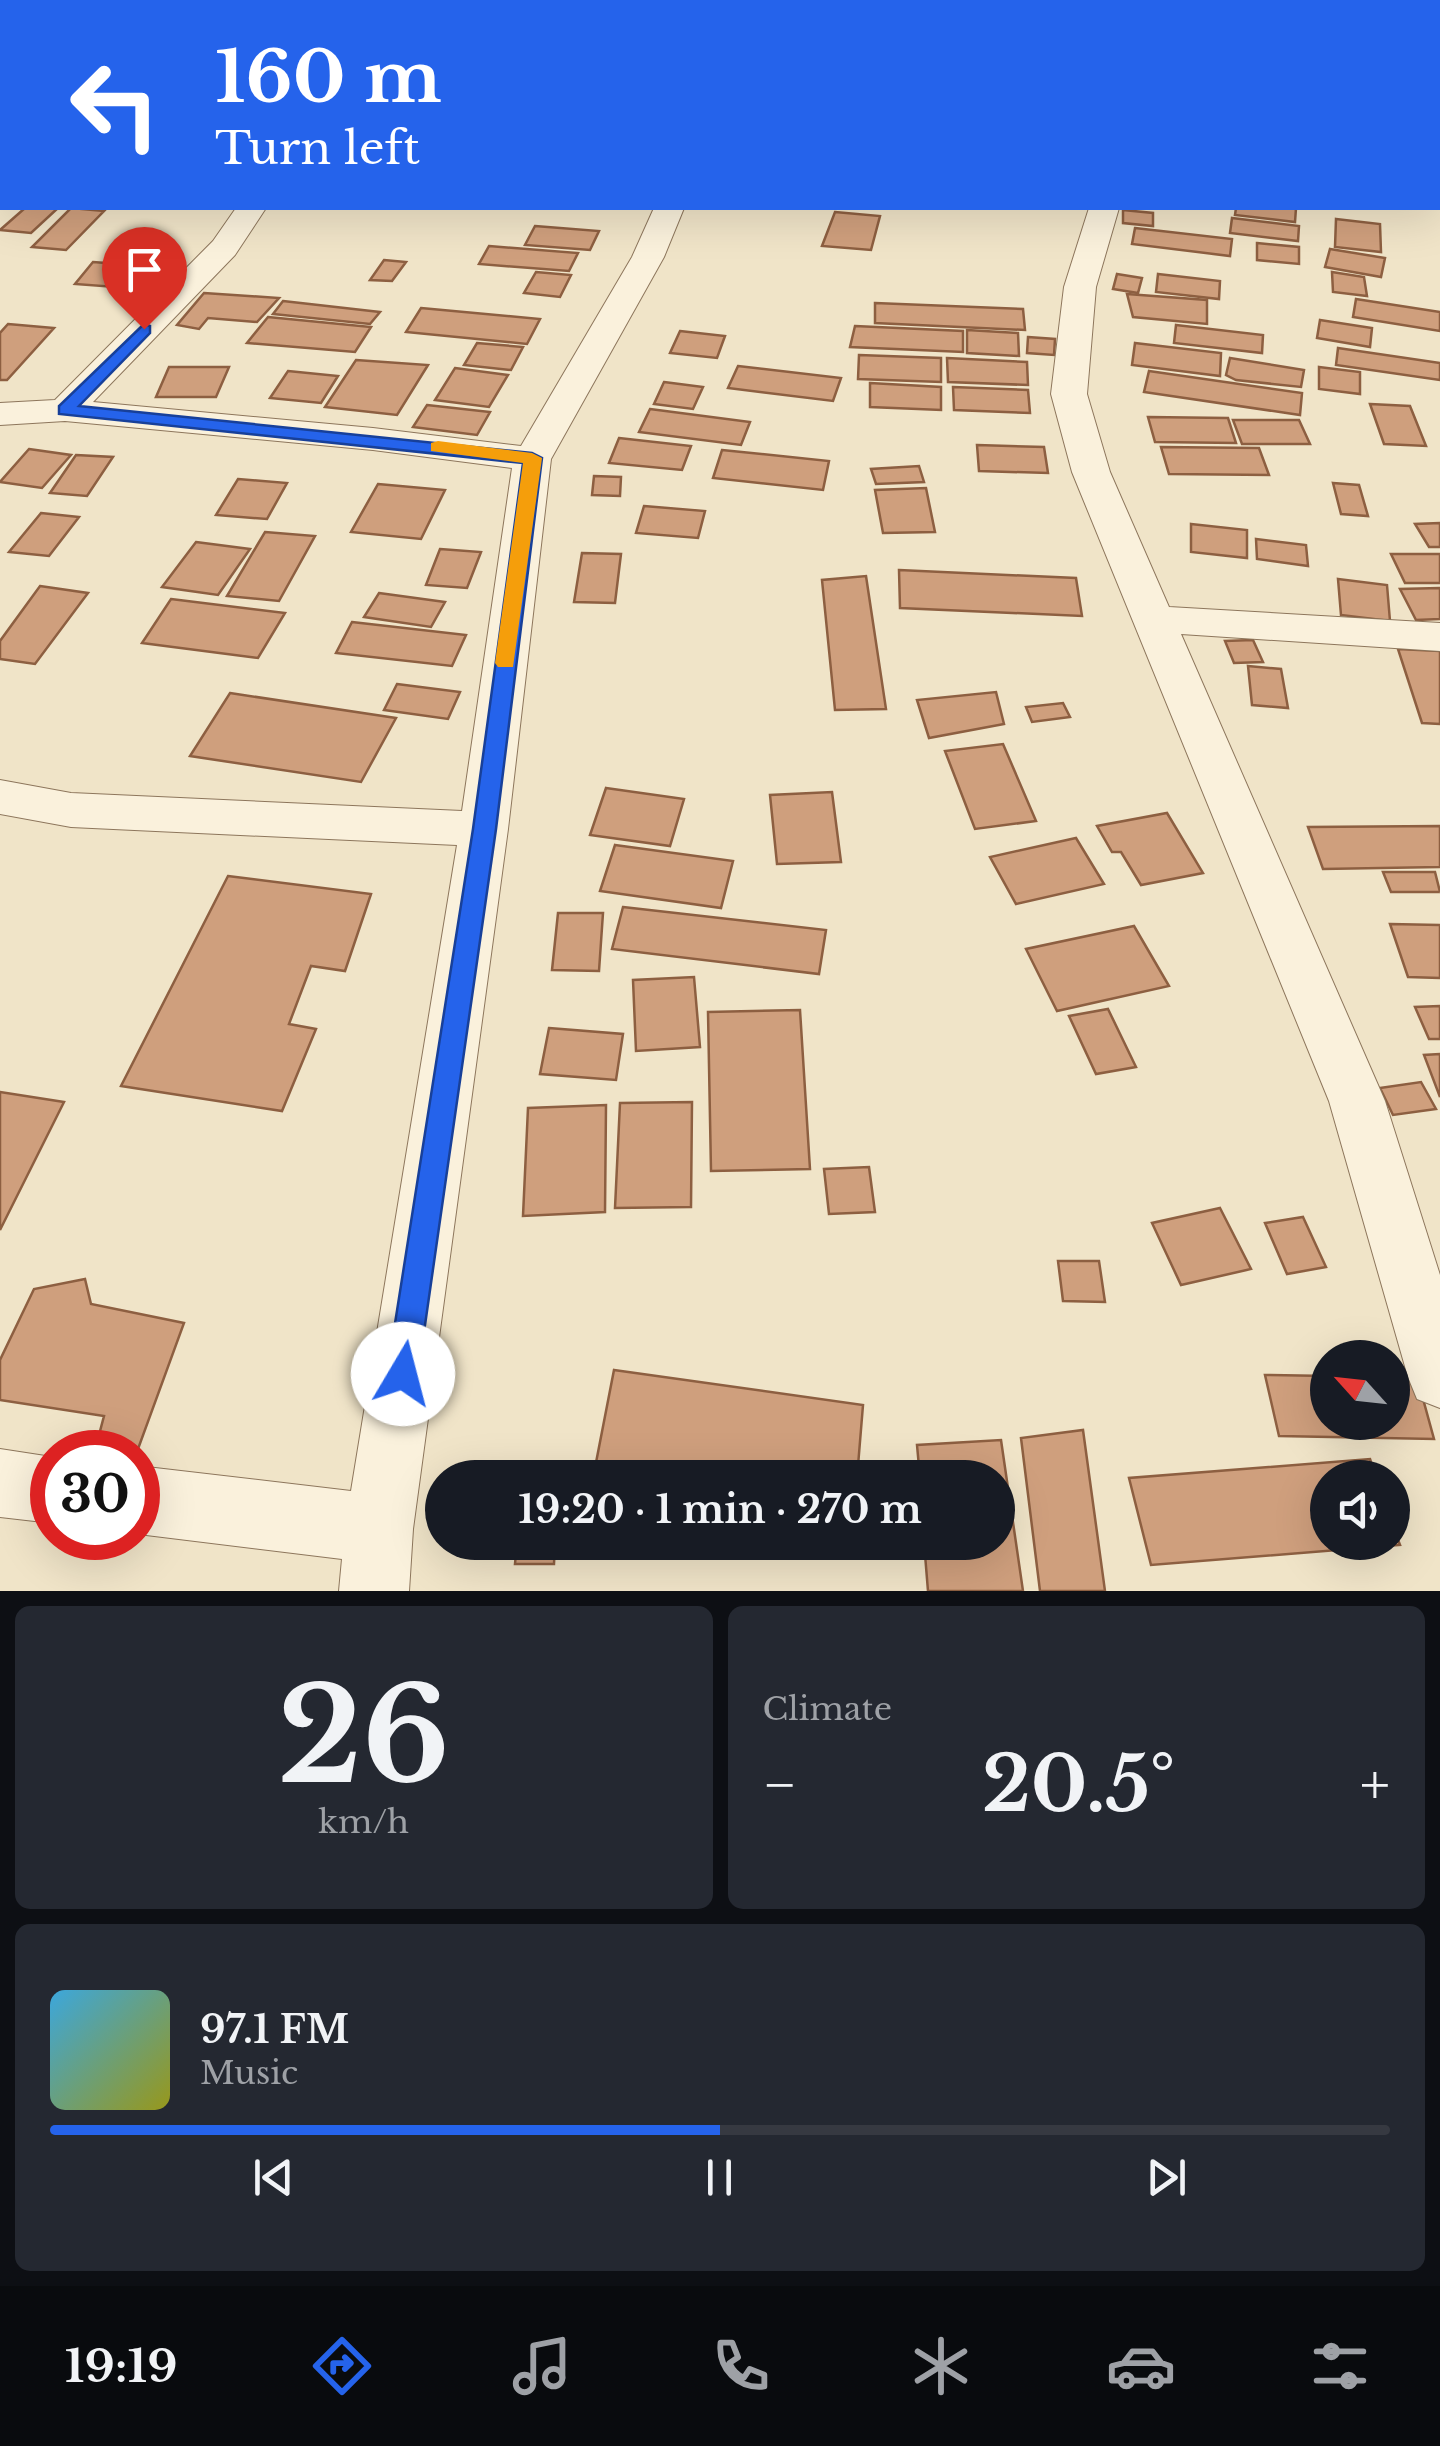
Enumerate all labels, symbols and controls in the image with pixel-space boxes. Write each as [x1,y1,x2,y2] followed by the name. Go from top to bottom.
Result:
[215,34,442,121] text: 160 m
[50,40,180,170] icon: left
[215,120,420,176] text: Turn left
[102,227,187,330] pin
[117,242,172,297] icon: arrive
[351,1322,455,1426] position arrow
[1310,1340,1410,1440] north arrow
[1310,1340,1410,1560] map controls
[30,1430,160,1560] speed limit sign: 30
[1310,1460,1410,1560] button: sound
[518,1486,922,1533] text: 19:20 · 1 min · 270 m
[278,1656,450,1817] text: 26
[763,1689,892,1729] text: Climate
[982,1738,1175,1831] text: 20.5°
[763,1751,797,1819] text: −
[1360,1751,1390,1819] text: +
[318,1802,409,1842] text: km/h
[200,2006,349,2053] text: 97.1 FM
[200,2053,298,2093] text: Music
[246,2150,301,2205] icon: previous
[692,2150,747,2205] icon: pause
[1139,2150,1194,2205] icon: next
[307,2331,377,2401] icon: directions
[507,2331,577,2401] icon: music
[706,2331,776,2401] icon: phone
[906,2331,976,2401] icon: climate
[1106,2331,1176,2401] icon: car
[1305,2331,1375,2401] icon: filters
[65,2338,177,2394] text: 19:19

